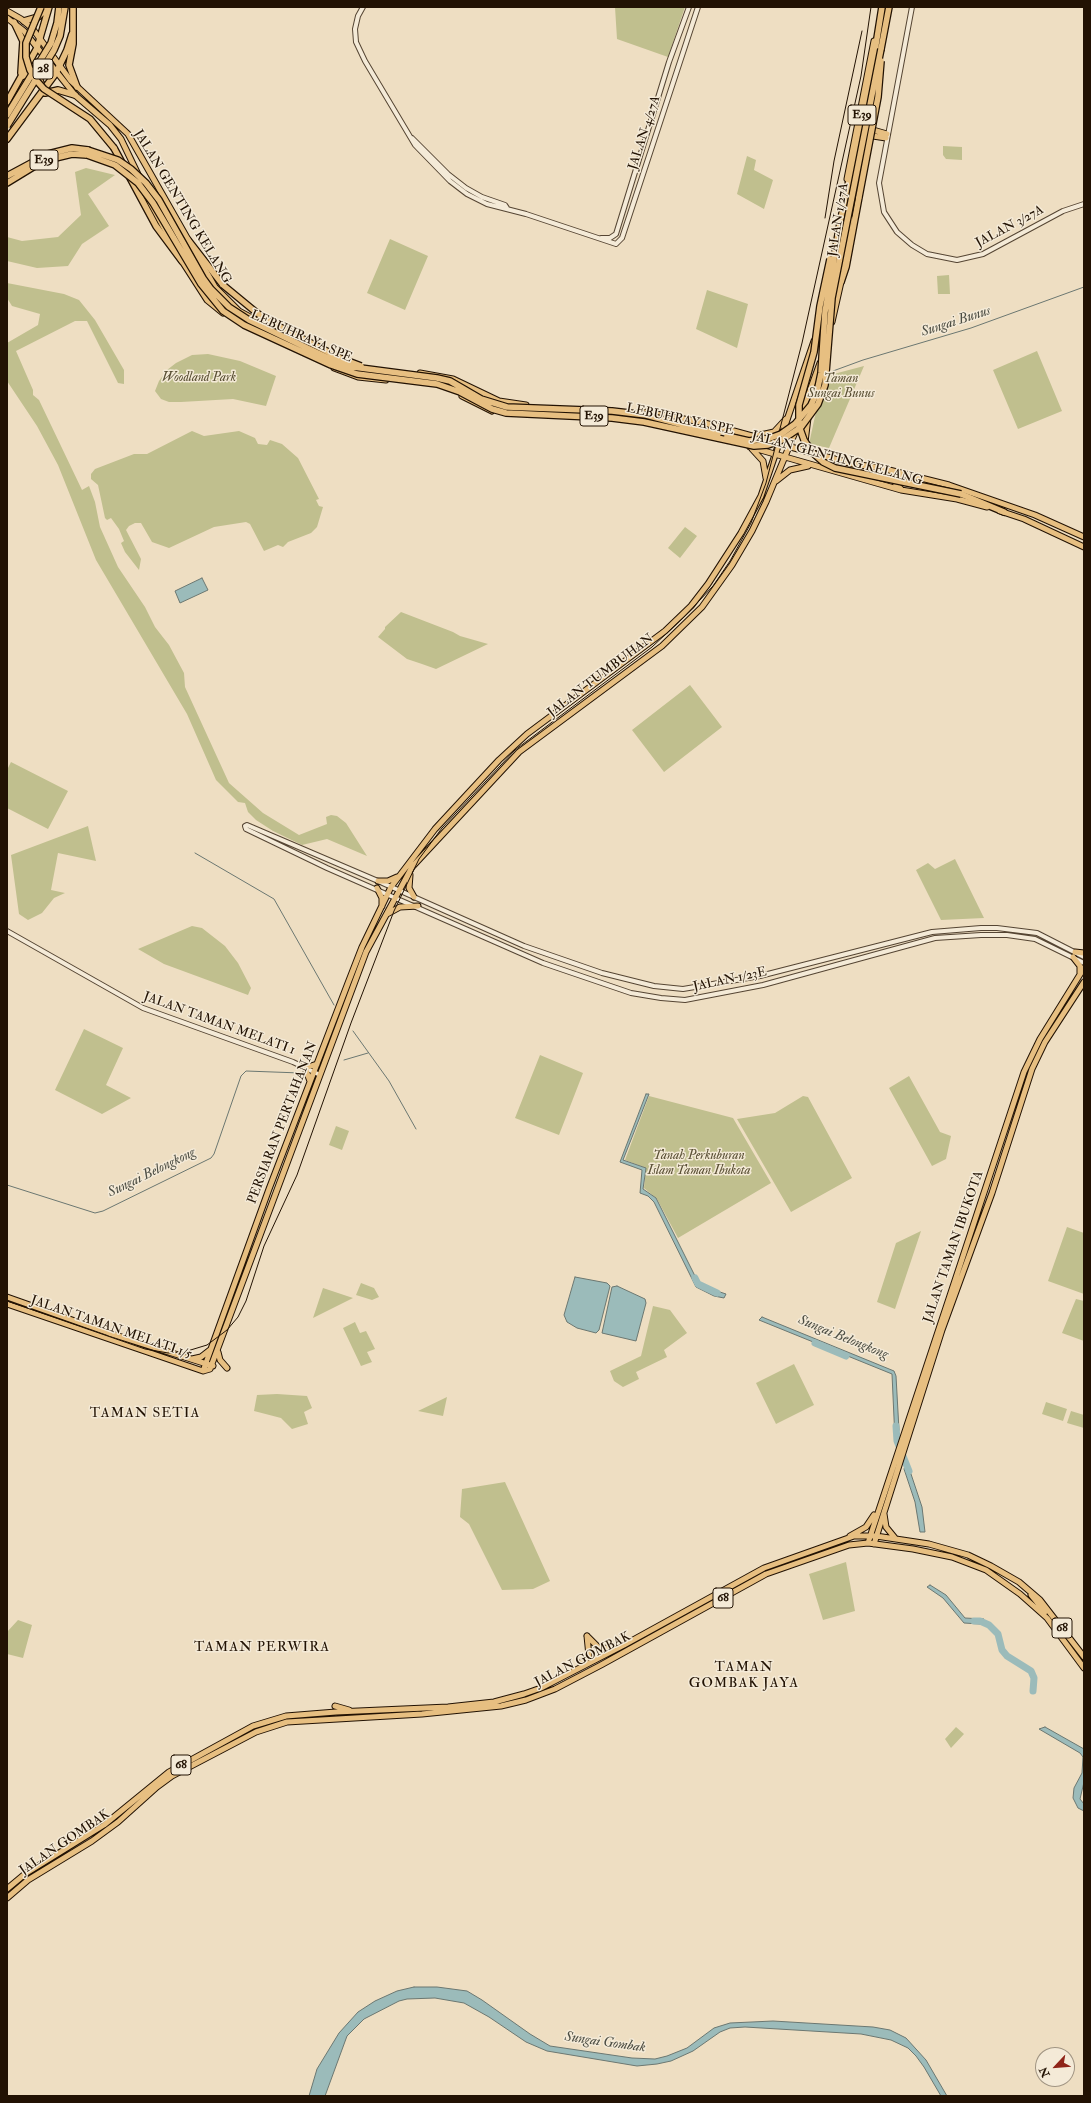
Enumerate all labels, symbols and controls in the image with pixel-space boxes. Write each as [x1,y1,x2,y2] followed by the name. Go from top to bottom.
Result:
[33,59,53,79] road number: 28
[626,94,664,172] street label: JALAN 4/27A
[848,105,876,125] road number: E39
[130,127,234,287] street label: JALAN GENTING KELANG
[30,150,58,170] road number: E39
[825,182,853,258] street label: JALAN 1/27A
[973,203,1047,251] street label: JALAN 3/27A
[919,303,993,341] water label: Sungai Bunus
[248,308,354,366] street label: LEBUHRAYA SPE
[162,370,236,386] park label: Woodland Park
[808,371,874,402] park label: Taman Sungai Bunus
[625,401,735,439] street label: LEBUHRAYA SPE
[580,406,608,426] road number: E39
[750,429,924,489] street label: JALAN GENTING KELANG
[545,631,657,721] street label: JALAN TUMBUHAN
[692,965,768,995] street label: JALAN 1/23E
[141,989,297,1059] street label: JALAN TAMAN MELATI 1
[245,1040,321,1206] street label: PERSIARAN PERTAHANAN
[105,1144,199,1202] water label: Sungai Belongkong
[647,1148,751,1179] park label: Tanah Perkuburan Islam Taman Ibukota
[921,1169,987,1325] street label: JALAN TAMAN IBUKOTA
[28,1293,194,1363] street label: JALAN TAMAN MELATI 1/5
[795,1312,891,1364] water label: Sungai Belongkong
[90,1406,200,1422] district label: TAMAN SETIA
[713,1588,733,1608] road number: 68
[1052,1618,1072,1638] road number: 68
[532,1629,634,1691] street label: JALAN GOMBAK
[194,1640,330,1656] district label: TAMAN PERWIRA
[689,1660,799,1692] district label: TAMAN GOMBAK JAYA
[171,1755,191,1775] road number: 68
[17,1807,113,1879] street label: JALAN GOMBAK
[563,2029,647,2057] water label: Sungai Gombak
[1035,2047,1075,2087] north arrow
[1037,2065,1053,2079] text: N

